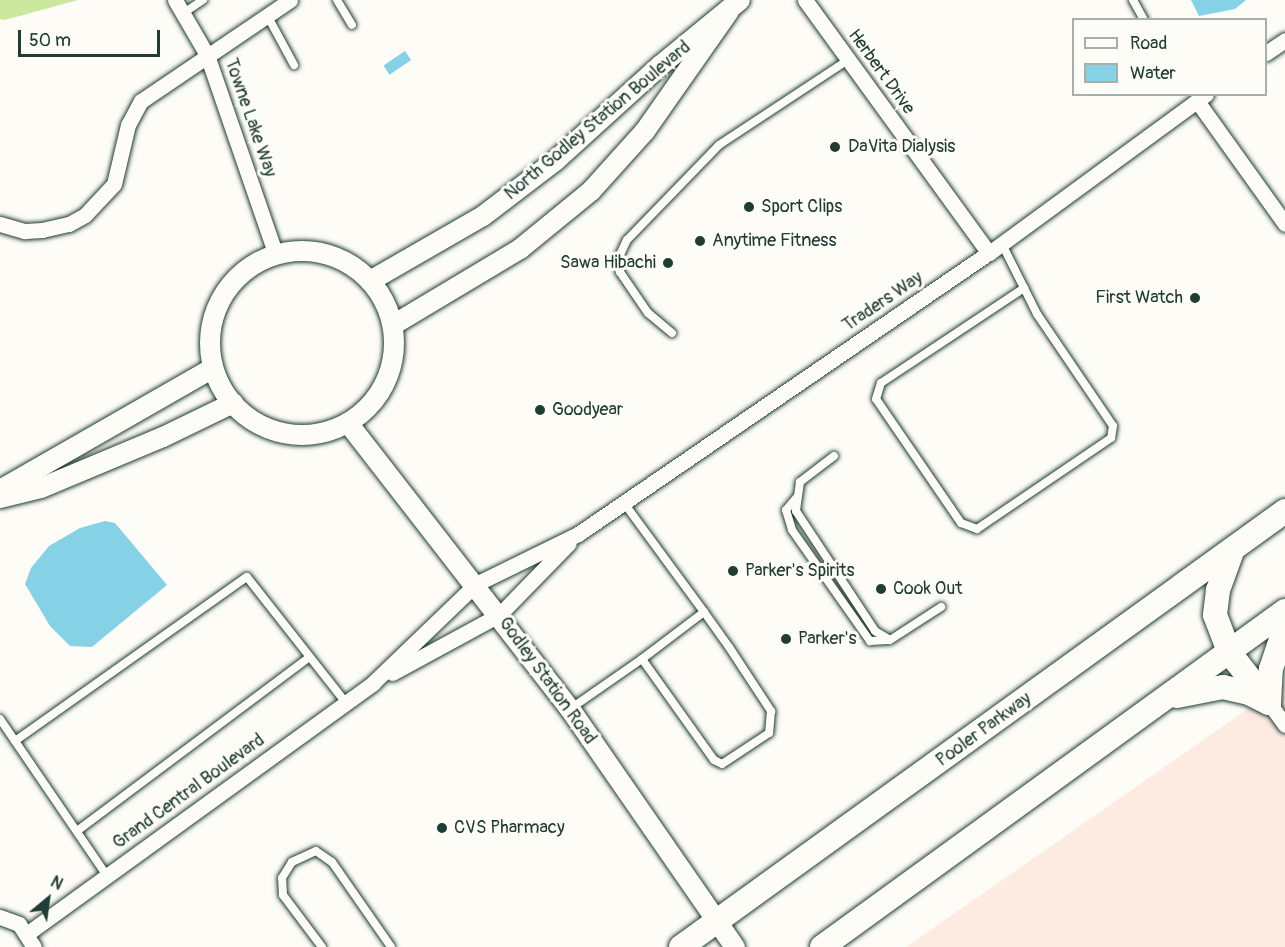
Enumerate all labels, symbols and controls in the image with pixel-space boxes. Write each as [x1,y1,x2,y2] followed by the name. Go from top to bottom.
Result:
[21,18,164,56] scale bar
[1072,18,1267,96] legend
[843,25,919,119] street label: Herbert Drive
[29,29,71,52] text: 50 m
[1130,32,1167,55] text: Road
[501,37,695,205] street label: North Godley Station Boulevard
[220,56,280,180] street label: Towne Lake Way
[1130,62,1176,85] text: Water
[848,136,955,158] place label: DaVita Dialysis
[826,138,844,156] marker: DaVita Dialysis
[761,196,842,218] place label: Sport Clips
[742,200,756,214] marker: Sport Clips
[712,230,836,252] place label: Anytime Fitness
[693,234,707,248] marker: Anytime Fitness
[560,252,656,274] place label: Sawa Hibachi
[661,256,675,270] marker: Sawa Hibachi
[839,267,927,337] street label: Traders Way
[1095,287,1183,309] place label: First Watch
[1188,291,1202,305] marker: First Watch
[552,399,623,421] place label: Goodyear
[533,403,547,417] marker: Goodyear
[745,560,854,582] place label: Parker's Spirits
[726,564,740,578] marker: Parker's Spirits
[893,578,963,600] place label: Cook Out
[874,582,888,596] marker: Cook Out
[494,613,600,749] street label: Godley Station Road
[798,628,856,650] place label: Parker's
[779,632,793,646] marker: Parker's
[932,688,1036,772] street label: Pooler Parkway
[109,730,269,854] street label: Grand Central Boulevard
[454,817,565,839] place label: CVS Pharmacy
[435,821,449,835] marker: CVS Pharmacy
[18,869,78,929] north arrow
[47,872,66,895] text: N

